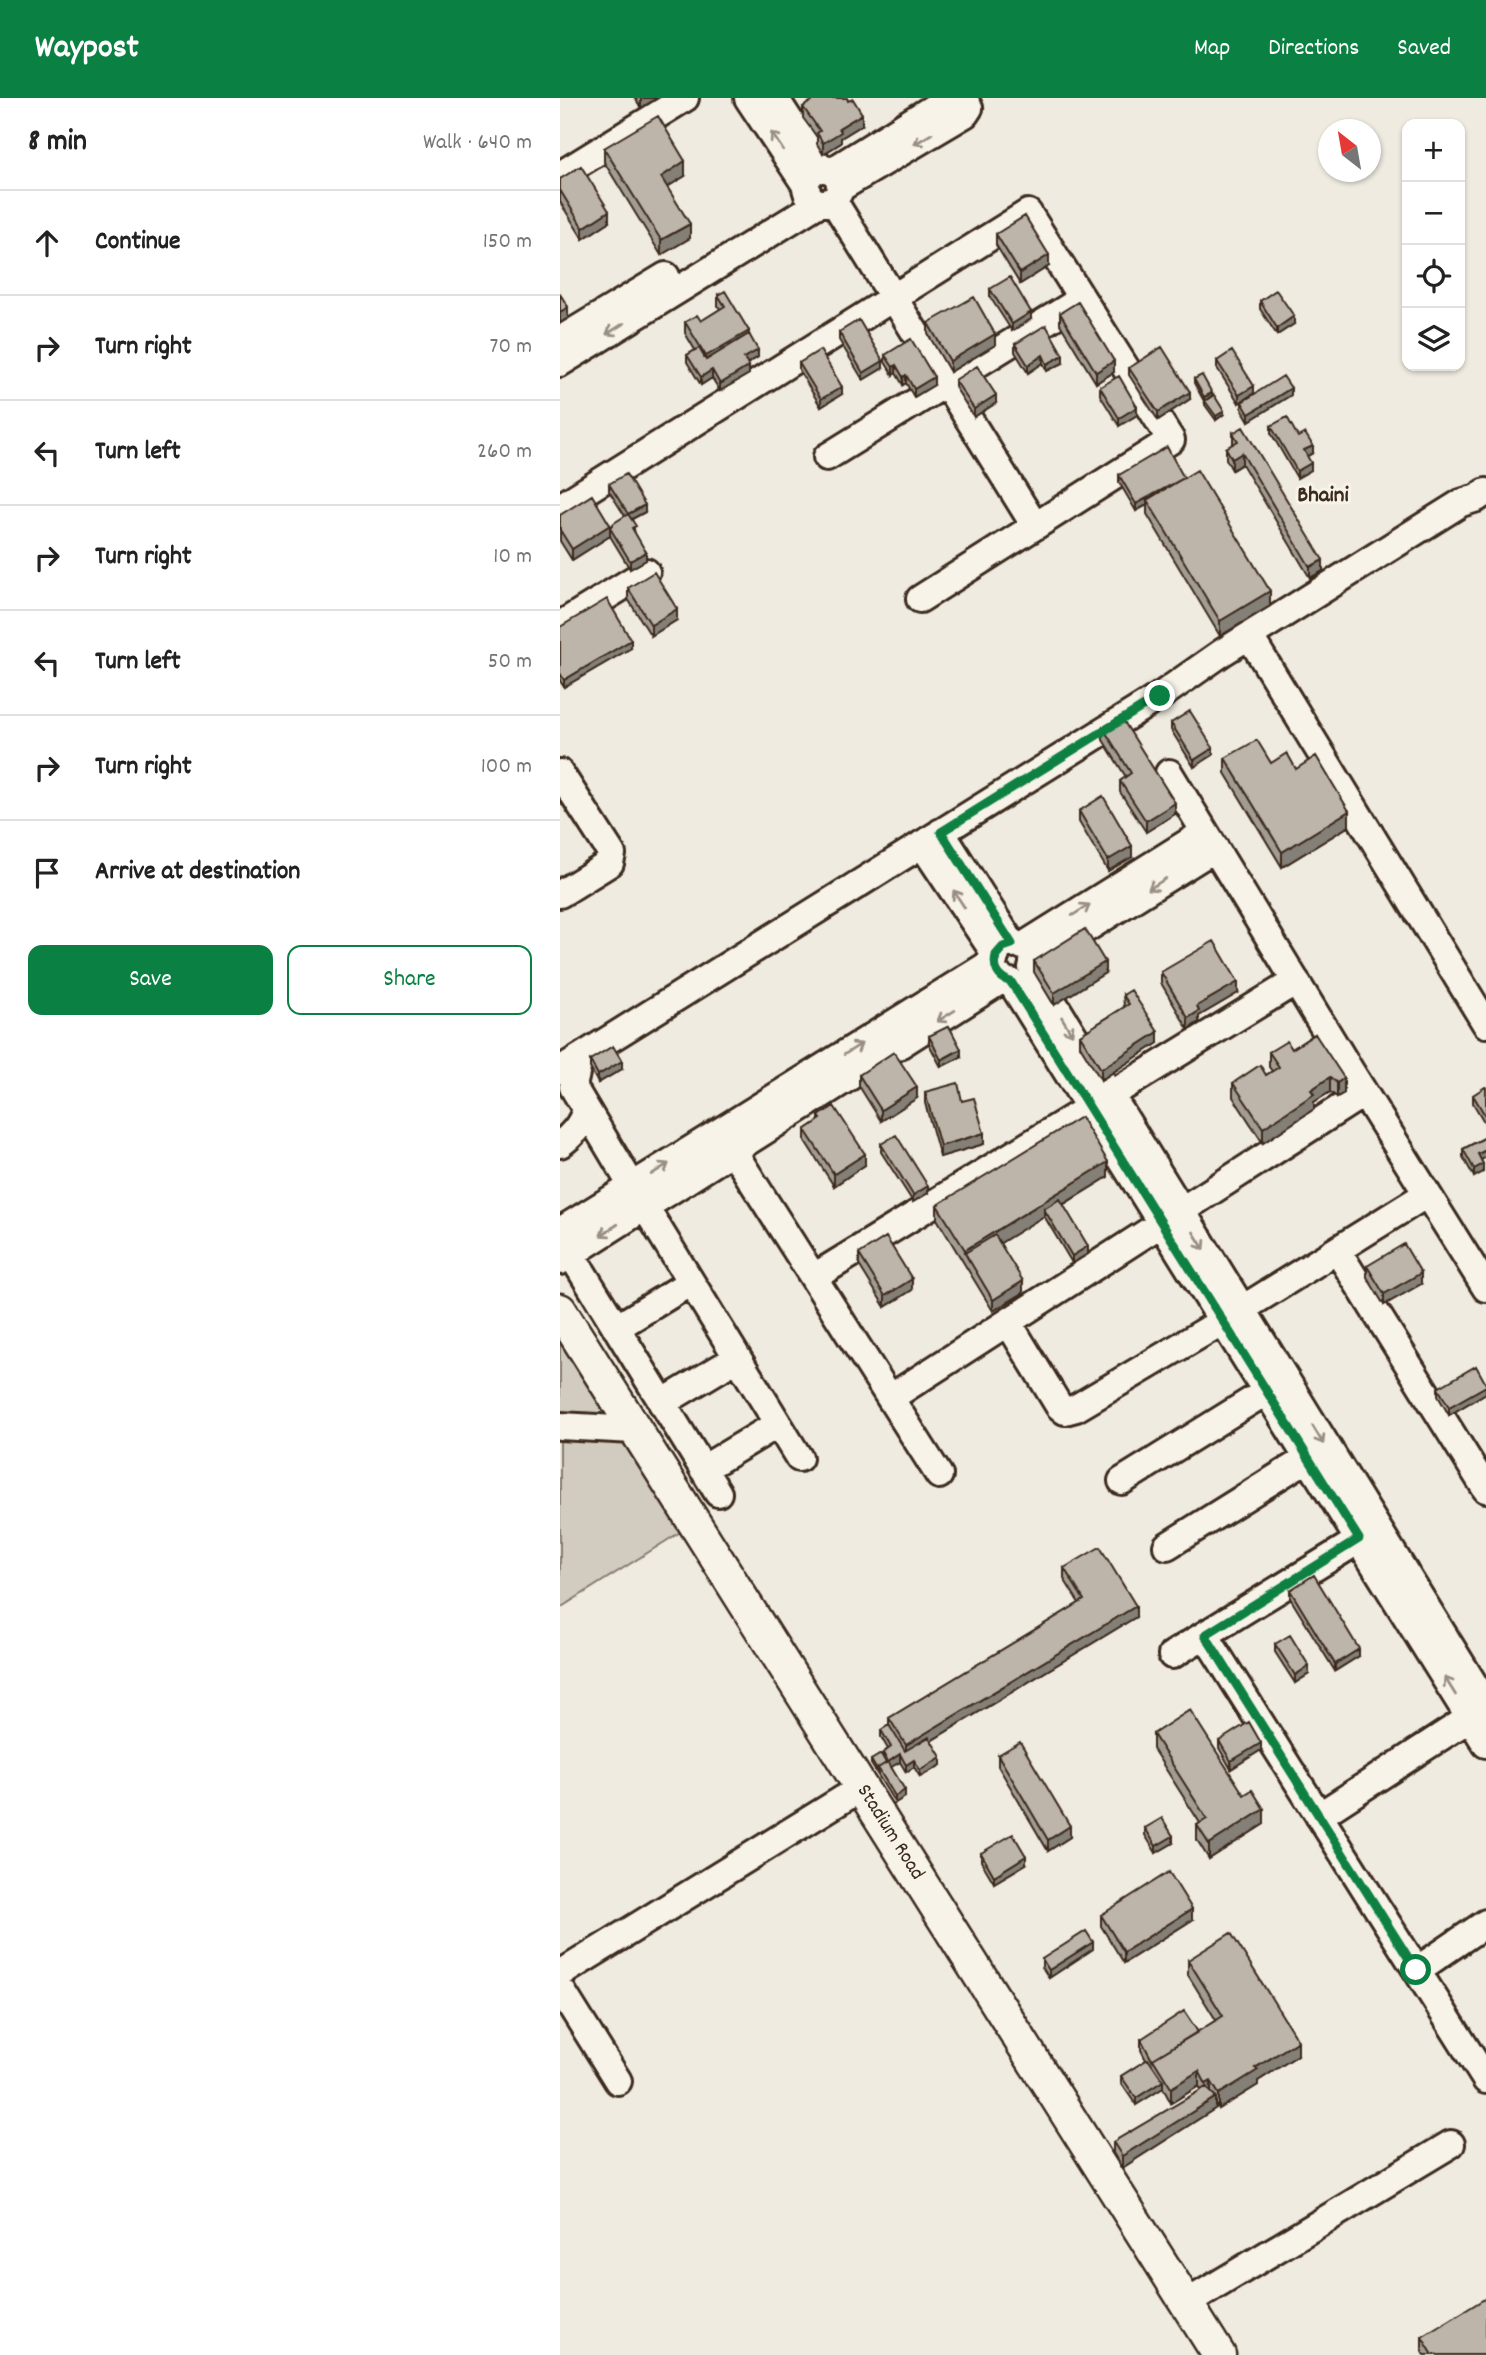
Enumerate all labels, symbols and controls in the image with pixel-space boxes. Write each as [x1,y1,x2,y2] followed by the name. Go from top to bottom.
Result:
[35,26,139,73] text: Waypost
[1194,32,1230,66] text: Map
[1268,32,1359,66] text: Directions
[1397,32,1451,66] text: Saved
[1318,119,1381,182] north arrow
[1402,119,1465,371] map controls
[1402,119,1465,182] button: +
[28,122,87,165] text: 8 min
[423,127,532,160] text: Walk · 640 m
[770,132,784,151] one-way arrow
[913,132,933,146] one-way arrow
[1402,182,1465,245] button: −
[28,224,66,262] icon: ahead
[95,224,180,261] text: Continue
[483,226,532,259] text: 150 m
[1402,245,1465,308] button: locate
[1402,308,1465,371] button: layers
[605,323,625,337] one-way arrow
[28,329,66,367] icon: right
[95,329,192,366] text: Turn right
[490,331,532,364] text: 70 m
[28,434,66,472] icon: left
[95,434,181,471] text: Turn left
[477,436,532,469] text: 260 m
[1297,480,1349,513] district label: Bhaini
[28,539,66,577] icon: right
[95,539,192,576] text: Turn right
[493,541,532,574] text: 10 m
[28,644,66,682] icon: left
[95,644,181,681] text: Turn left
[488,646,532,679] text: 50 m
[1144,680,1175,711] route end
[28,749,66,787] icon: right
[95,749,192,786] text: Turn right
[481,751,532,784] text: 100 m
[28,854,66,892] icon: arrive
[95,854,300,891] text: Arrive at destination
[1147,878,1167,892] one-way arrow
[952,890,966,910] one-way arrow
[1070,902,1090,916] one-way arrow
[28,945,273,1015] button: Save
[287,945,532,1015] button: Share
[936,1009,956,1023] one-way arrow
[1061,1016,1075,1036] one-way arrow
[843,1042,863,1056] one-way arrow
[649,1161,669,1175] one-way arrow
[600,1223,620,1237] one-way arrow
[1193,1231,1207,1251] one-way arrow
[1311,1425,1326,1444] one-way arrow
[1443,1676,1457,1696] one-way arrow
[848,1779,931,1887] street label: Stadium Road
[1400,1954,1431,1985] route start

